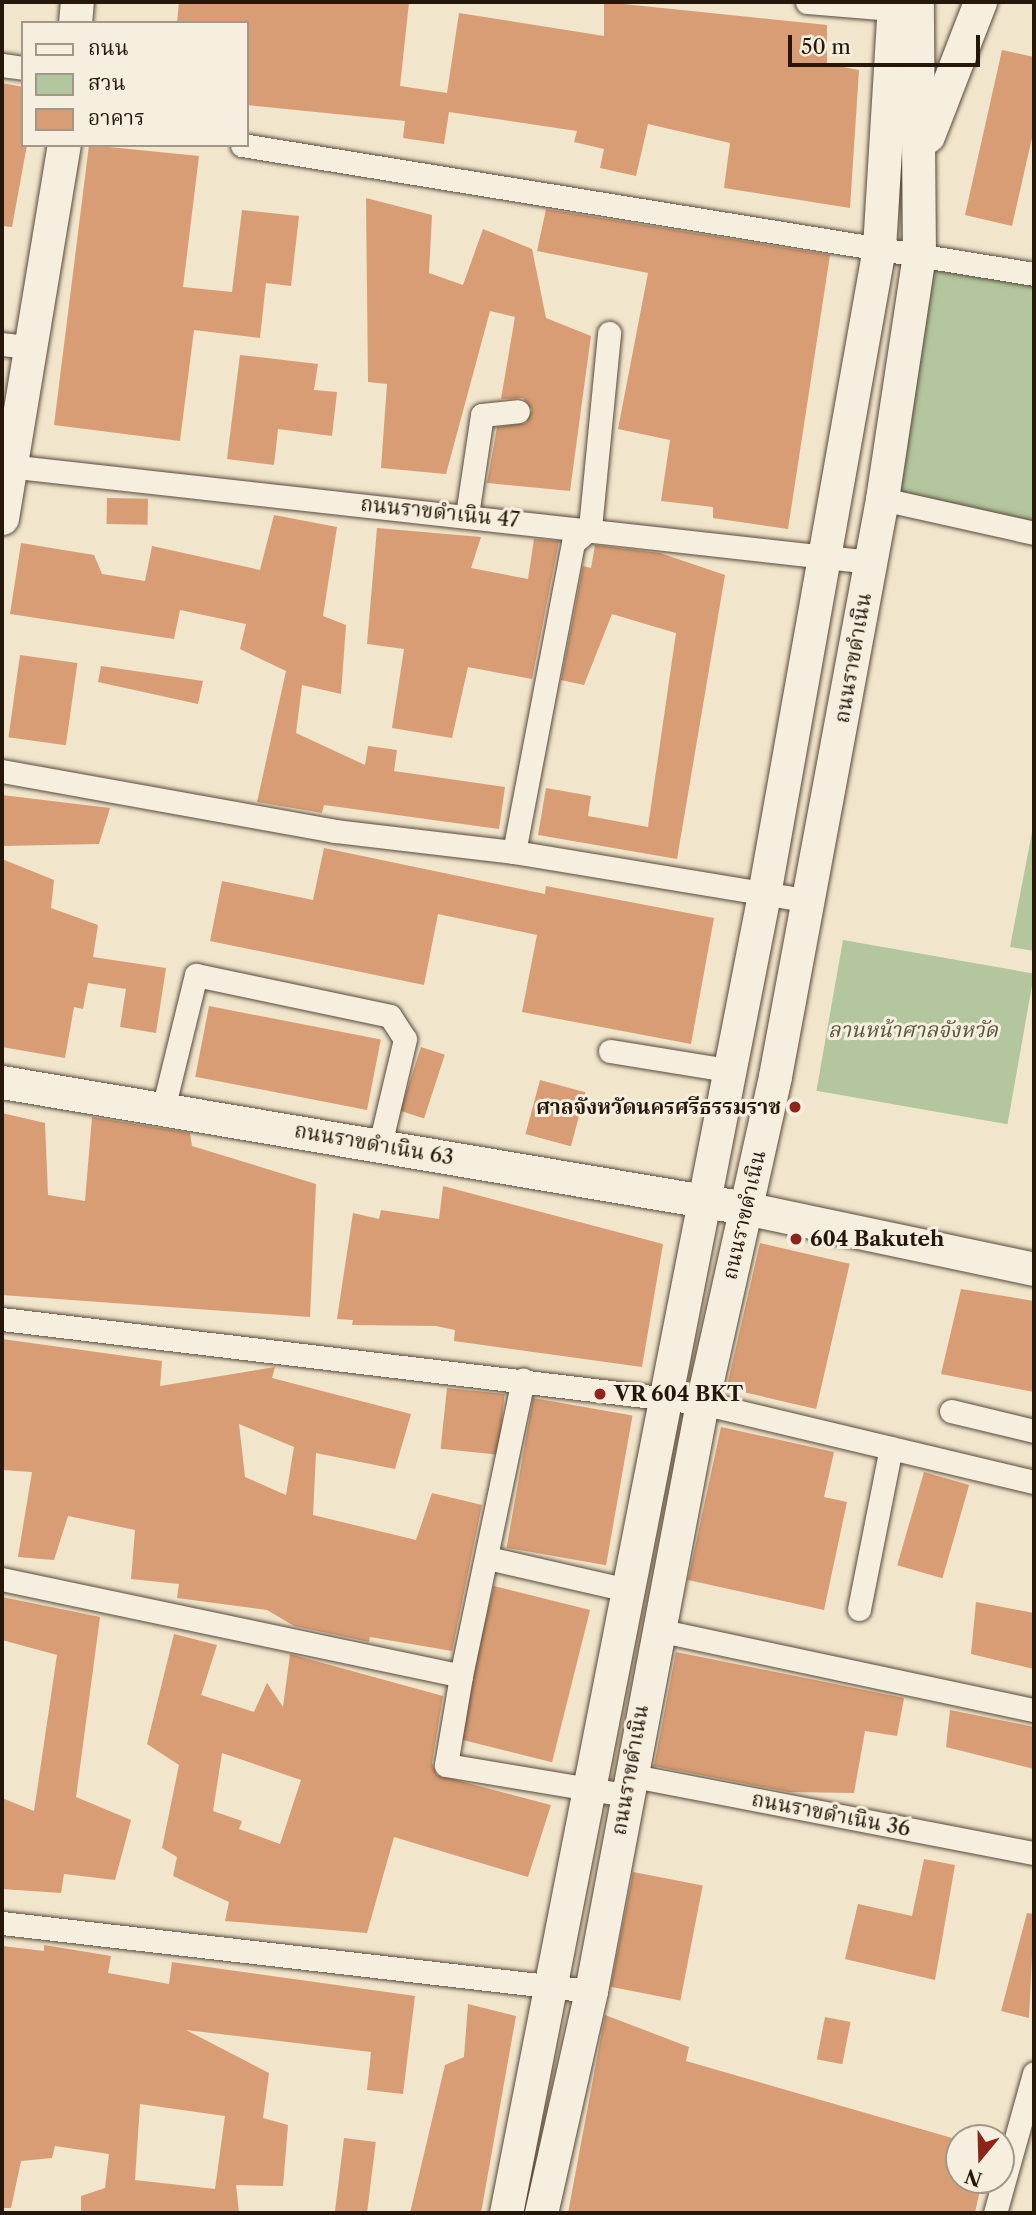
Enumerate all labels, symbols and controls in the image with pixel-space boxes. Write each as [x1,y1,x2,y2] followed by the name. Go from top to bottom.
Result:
[21,21,248,147] legend
[791,21,984,65] scale bar
[801,34,851,59] text: 50 m
[88,35,129,60] text: ถนน
[88,70,126,95] text: สวน
[88,105,145,130] text: อาคาร
[359,491,521,533] street label: ถนนราขดำเนิน 47
[829,591,877,725] street label: ถนนราขดำเนิน
[828,1017,998,1043] park label: ลานหน้าศาลจังหวัด
[536,1094,781,1120] place label: ศาลจังหวัดนครศรีธรรมราช
[787,1099,803,1115] marker: ศาลจังหวัดนครศรีธรรมราช
[292,1118,456,1170] street label: ถนนราขดำเนิน 63
[717,1148,771,1282] street label: ถนนราขดำเนิน
[810,1226,945,1252] place label: 604 Bakuteh
[788,1231,804,1247] marker: 604 Bakuteh
[614,1381,744,1407] place label: VR 604 BKT
[592,1386,608,1402] marker: VR 604 BKT
[606,1703,654,1837] street label: ถนนราขดำเนิน
[749,1786,913,1842] street label: ถนนราขดำเนิน 36
[945,2124,1015,2194] north arrow
[962,2164,985,2191] text: N

